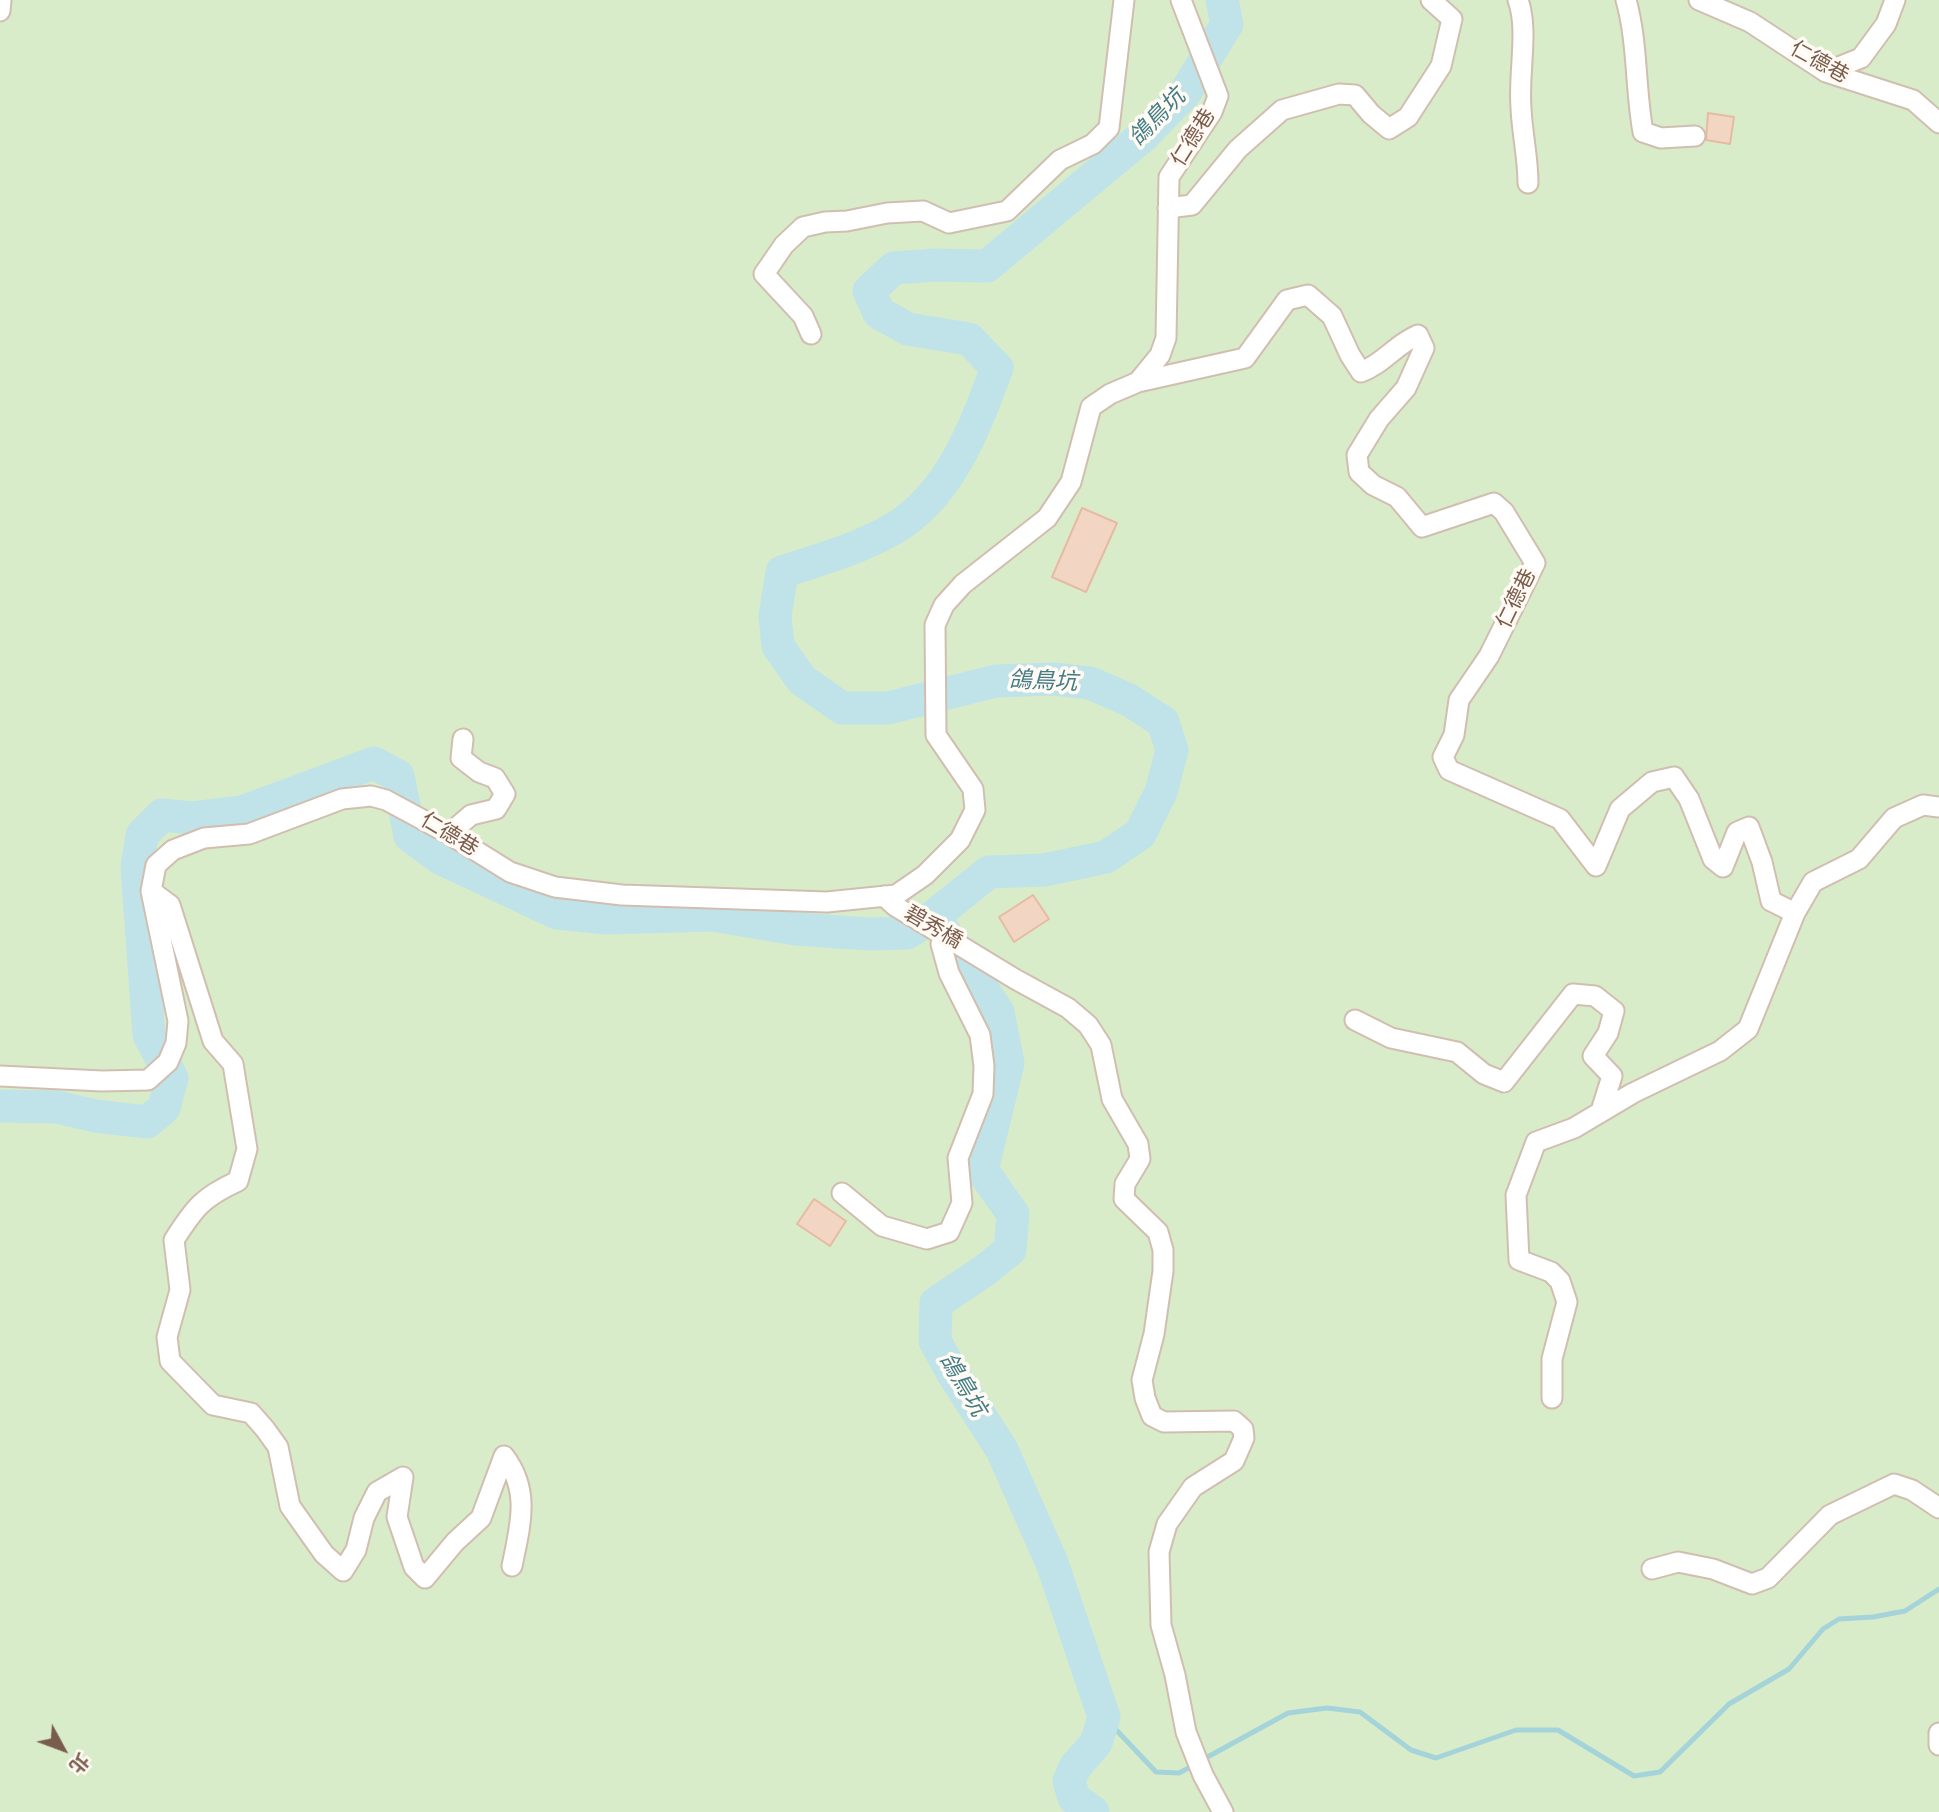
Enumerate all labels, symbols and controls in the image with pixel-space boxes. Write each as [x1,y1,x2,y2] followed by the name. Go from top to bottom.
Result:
[1785,37,1853,89] street label: 仁德巷
[1124,84,1192,152] water label: 鴿鳥坑
[1167,105,1221,171] street label: 仁德巷
[1492,565,1542,633] street label: 仁德巷
[1008,667,1078,697] water label: 鴿鳥坑
[416,808,482,862] street label: 仁德巷
[899,901,967,955] street label: 碧秀橋
[932,1348,992,1422] water label: 鴿鳥坑
[28,1714,98,1784] north arrow
[64,1748,93,1777] text: 北

